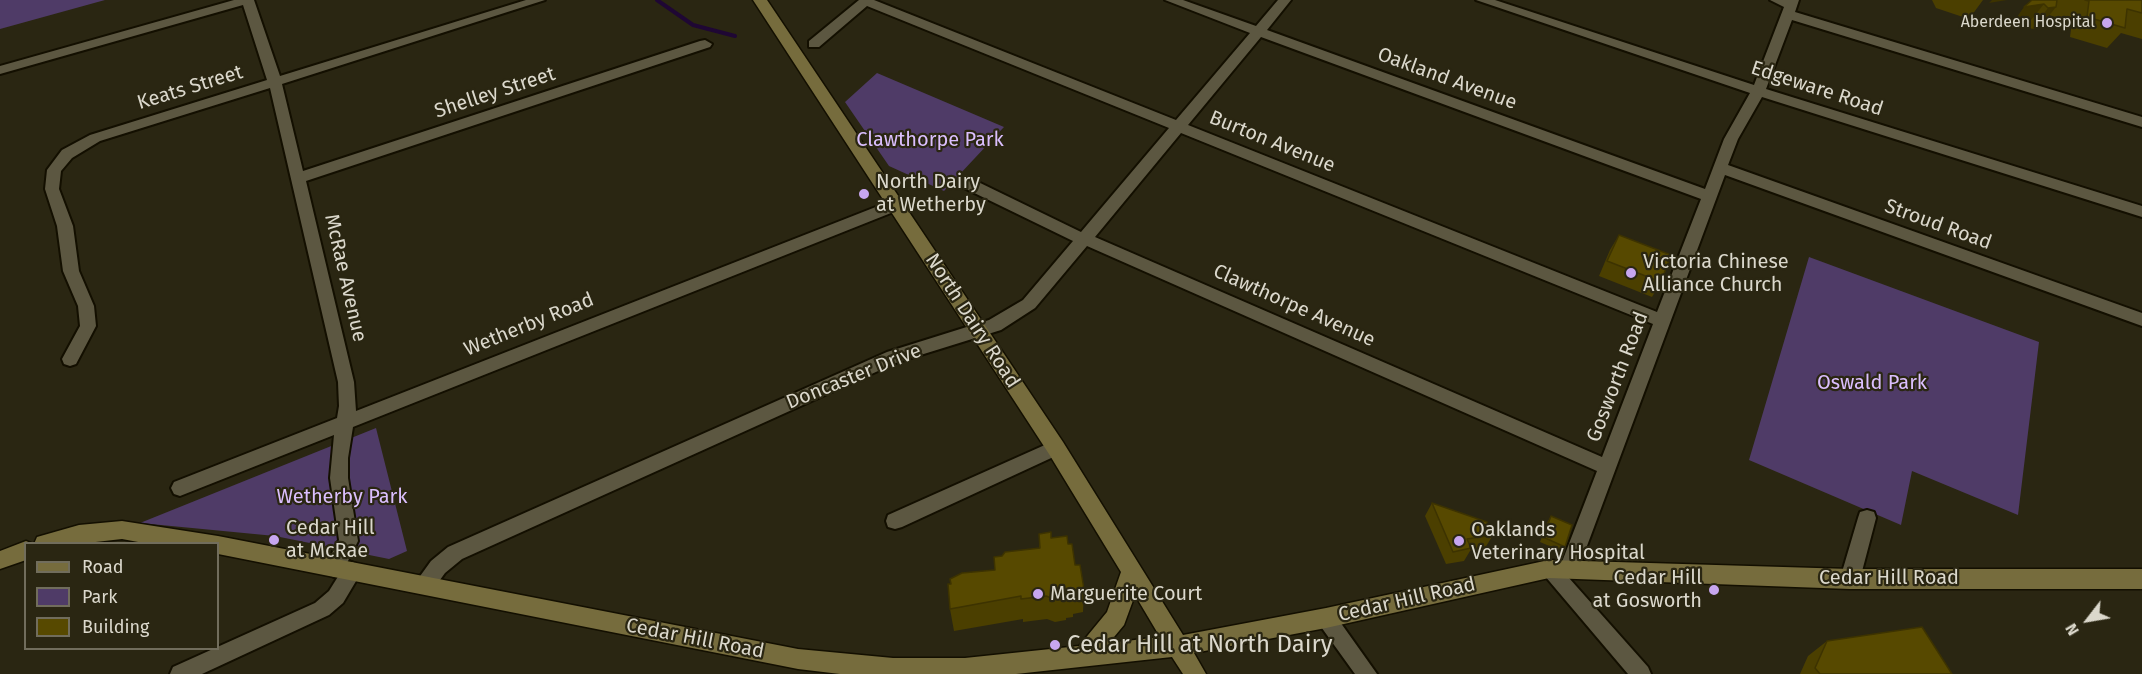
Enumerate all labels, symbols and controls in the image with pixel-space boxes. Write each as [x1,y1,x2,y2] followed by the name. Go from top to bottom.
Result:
[1961,13,2095,33] place label: Aberdeen Hospital
[2100,16,2114,30] marker: Aberdeen Hospital
[1374,43,1520,115] street label: Oakland Avenue
[1748,56,1886,122] street label: Edgeware Road
[134,61,246,115] street label: Keats Street
[432,62,558,124] street label: Shelley Street
[1206,106,1338,178] street label: Burton Avenue
[856,128,1004,152] park label: Clawthorpe Park
[876,170,986,217] place label: North Dairy at Wetherby
[857,187,871,201] marker: North Dairy at Wetherby
[1881,195,1995,255] street label: Stroud Road
[319,212,371,344] street label: McRae Avenue
[920,249,1024,393] street label: North Dairy Road
[1643,250,1789,297] place label: Victoria Chinese Alliance Church
[1209,260,1379,352] street label: Clawthorpe Avenue
[1624,266,1638,280] marker: Victoria Chinese Alliance Church
[461,288,597,362] street label: Wetherby Road
[1582,308,1654,446] street label: Gosworth Road
[783,339,925,415] street label: Doncaster Drive
[1817,371,1927,395] park label: Oswald Park
[276,485,408,509] park label: Wetherby Park
[286,516,375,563] place label: Cedar Hill at McRae
[1471,518,1645,565] place label: Oaklands Veterinary Hospital
[267,533,281,547] marker: Cedar Hill at McRae
[1452,534,1466,548] marker: Oaklands Veterinary Hospital
[24,542,219,650] legend
[82,556,124,578] text: Road
[1592,566,1702,613] place label: Cedar Hill at Gosworth
[1819,566,1959,590] street label: Cedar Hill Road
[1336,573,1478,627] street label: Cedar Hill Road
[1050,582,1202,606] place label: Marguerite Court
[1707,583,1721,597] marker: Cedar Hill at Gosworth
[82,586,117,608] text: Park
[1031,587,1045,601] marker: Marguerite Court
[2058,590,2118,650] north arrow
[624,614,766,664] street label: Cedar Hill Road
[82,616,149,638] text: Building
[2061,620,2083,639] text: N
[1067,631,1333,659] place label: Cedar Hill at North Dairy
[1048,638,1062,652] marker: Cedar Hill at North Dairy

